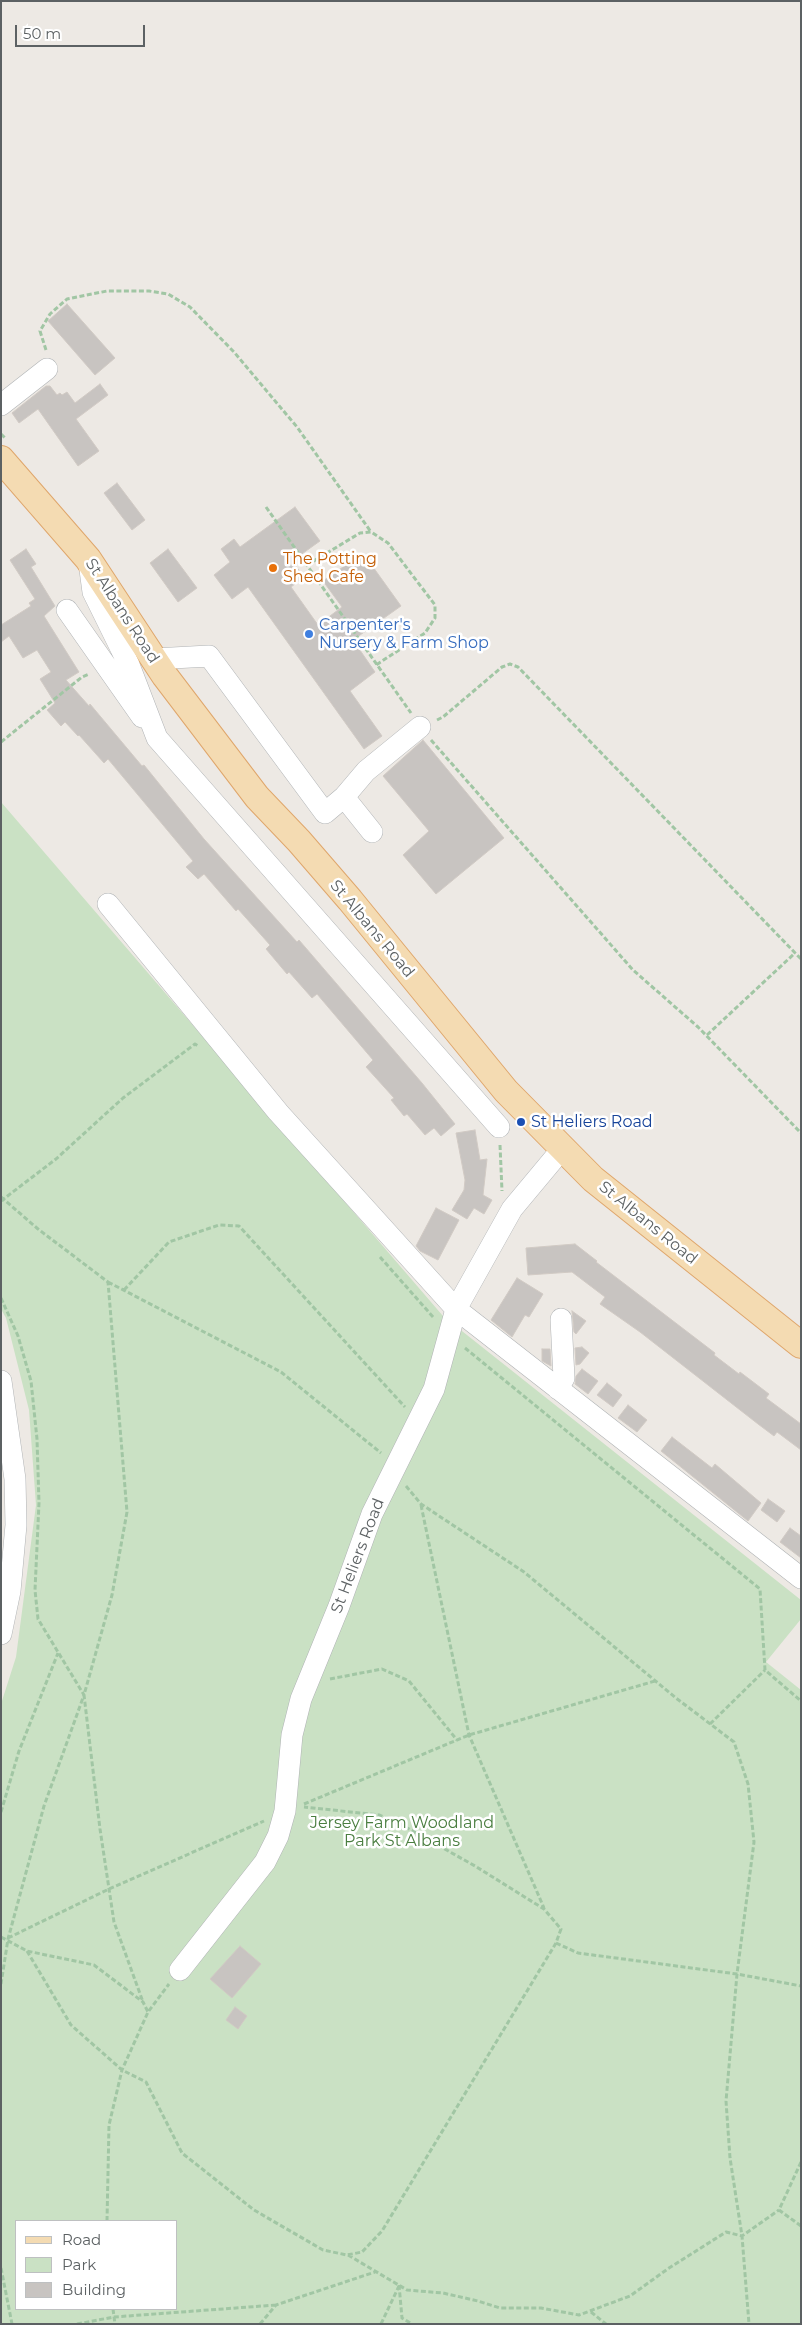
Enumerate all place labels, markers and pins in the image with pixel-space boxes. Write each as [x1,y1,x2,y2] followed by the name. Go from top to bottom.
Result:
[283,549,377,587] place label: The Potting Shed Cafe
[267,562,279,574] marker: The Potting Shed Cafe
[319,615,489,653] place label: Carpenter's Nursery & Farm Shop
[303,628,315,640] marker: Carpenter's Nursery & Farm Shop
[531,1112,653,1132] place label: St Heliers Road
[515,1116,527,1128] marker: St Heliers Road

